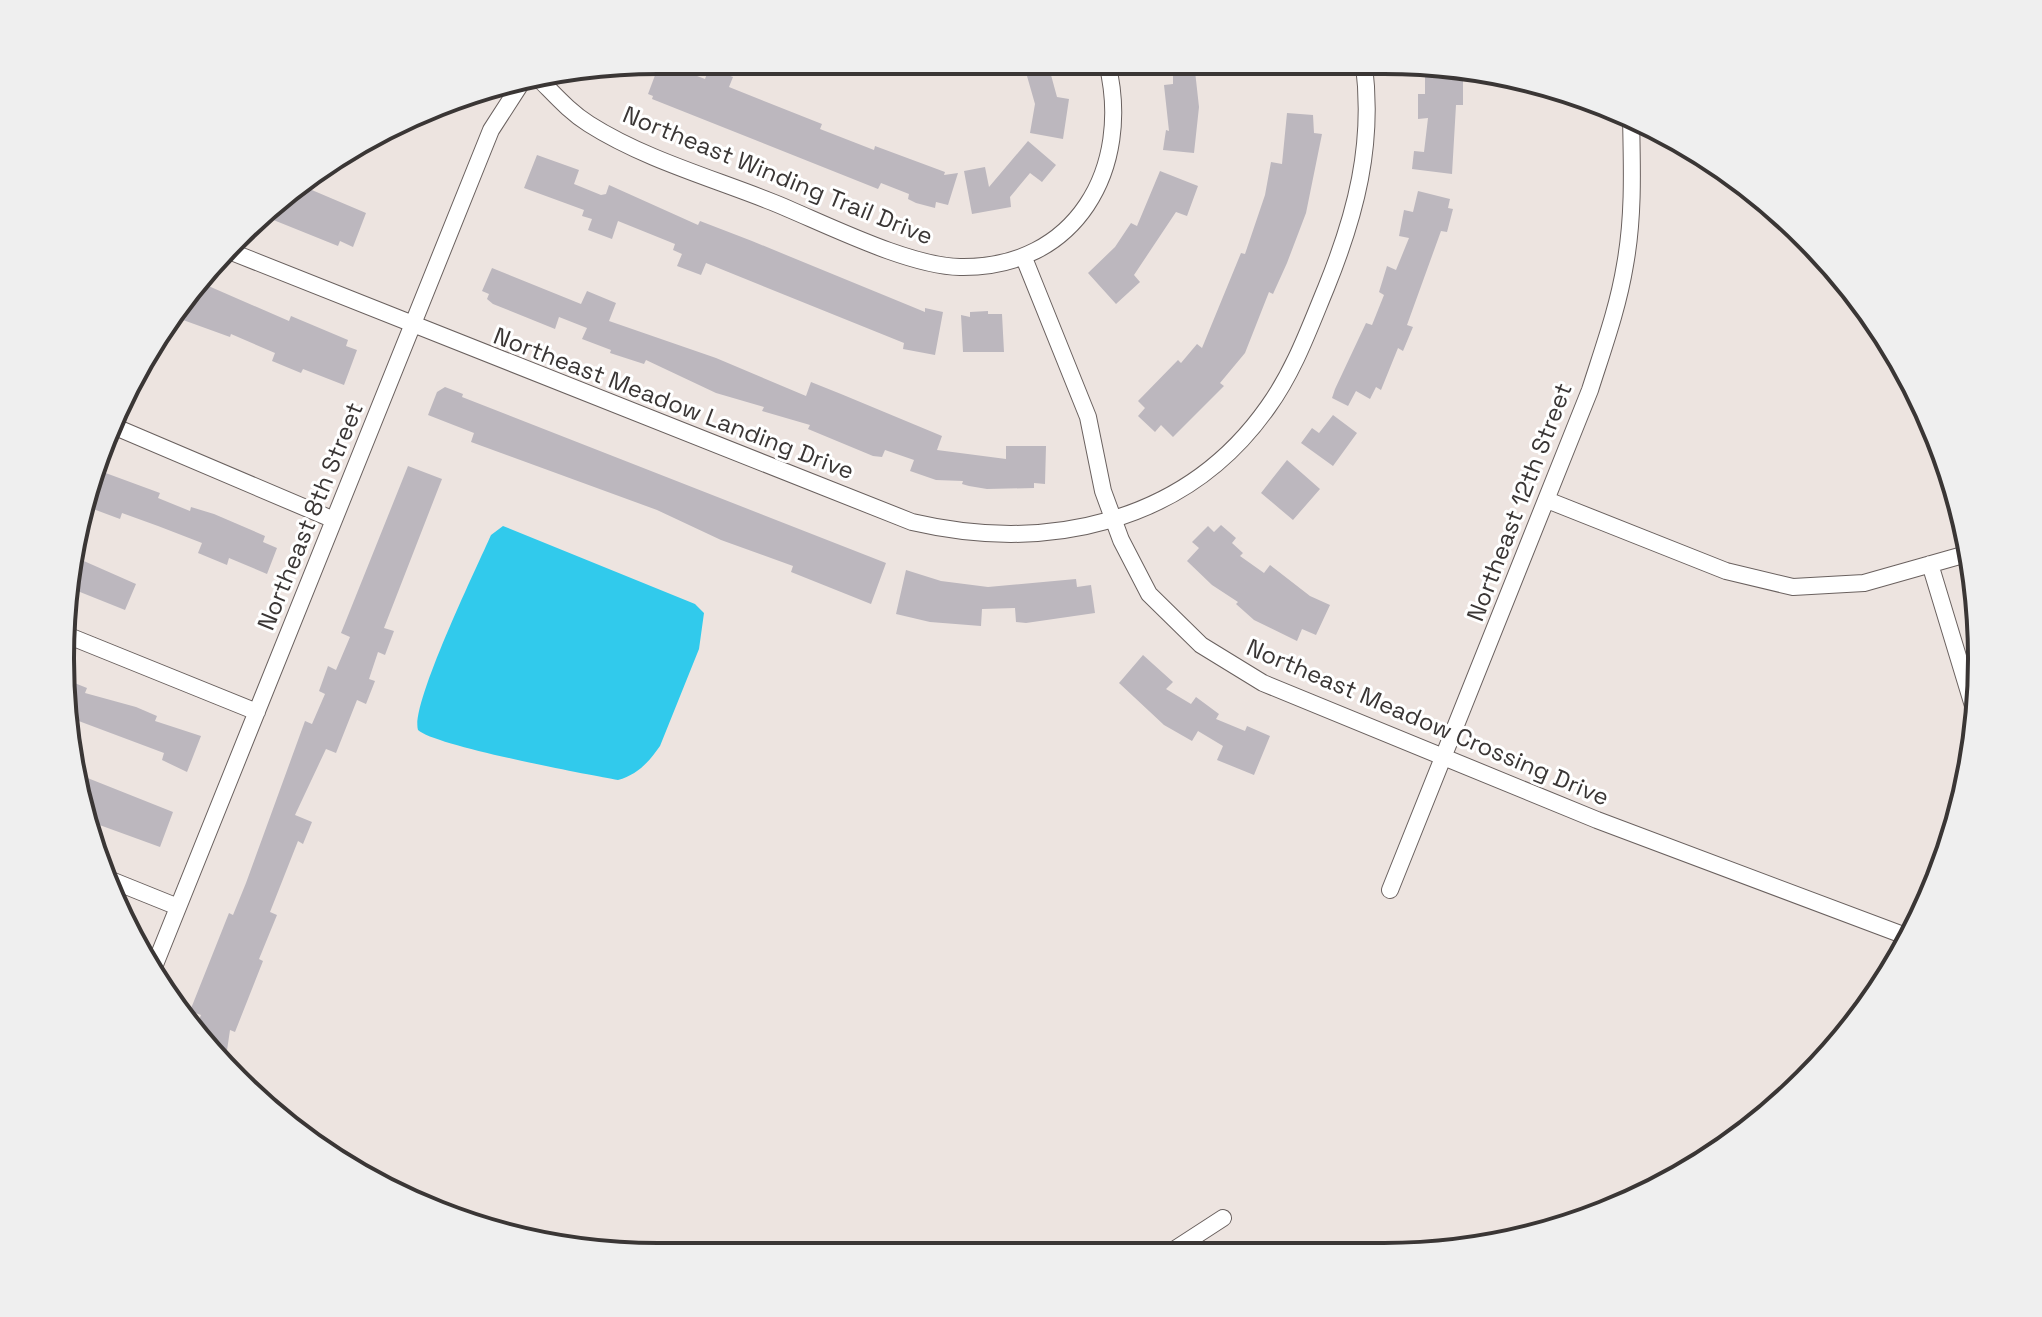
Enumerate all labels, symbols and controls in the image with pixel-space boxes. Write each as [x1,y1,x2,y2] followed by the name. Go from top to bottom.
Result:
[618,99,938,251] street label: Northeast Winding Trail Drive
[489,320,859,486] street label: Northeast Meadow Landing Drive
[1459,378,1579,626] street label: Northeast 12th Street
[250,397,370,635] street label: Northeast 8th Street
[1242,631,1614,813] street label: Northeast Meadow Crossing Drive

